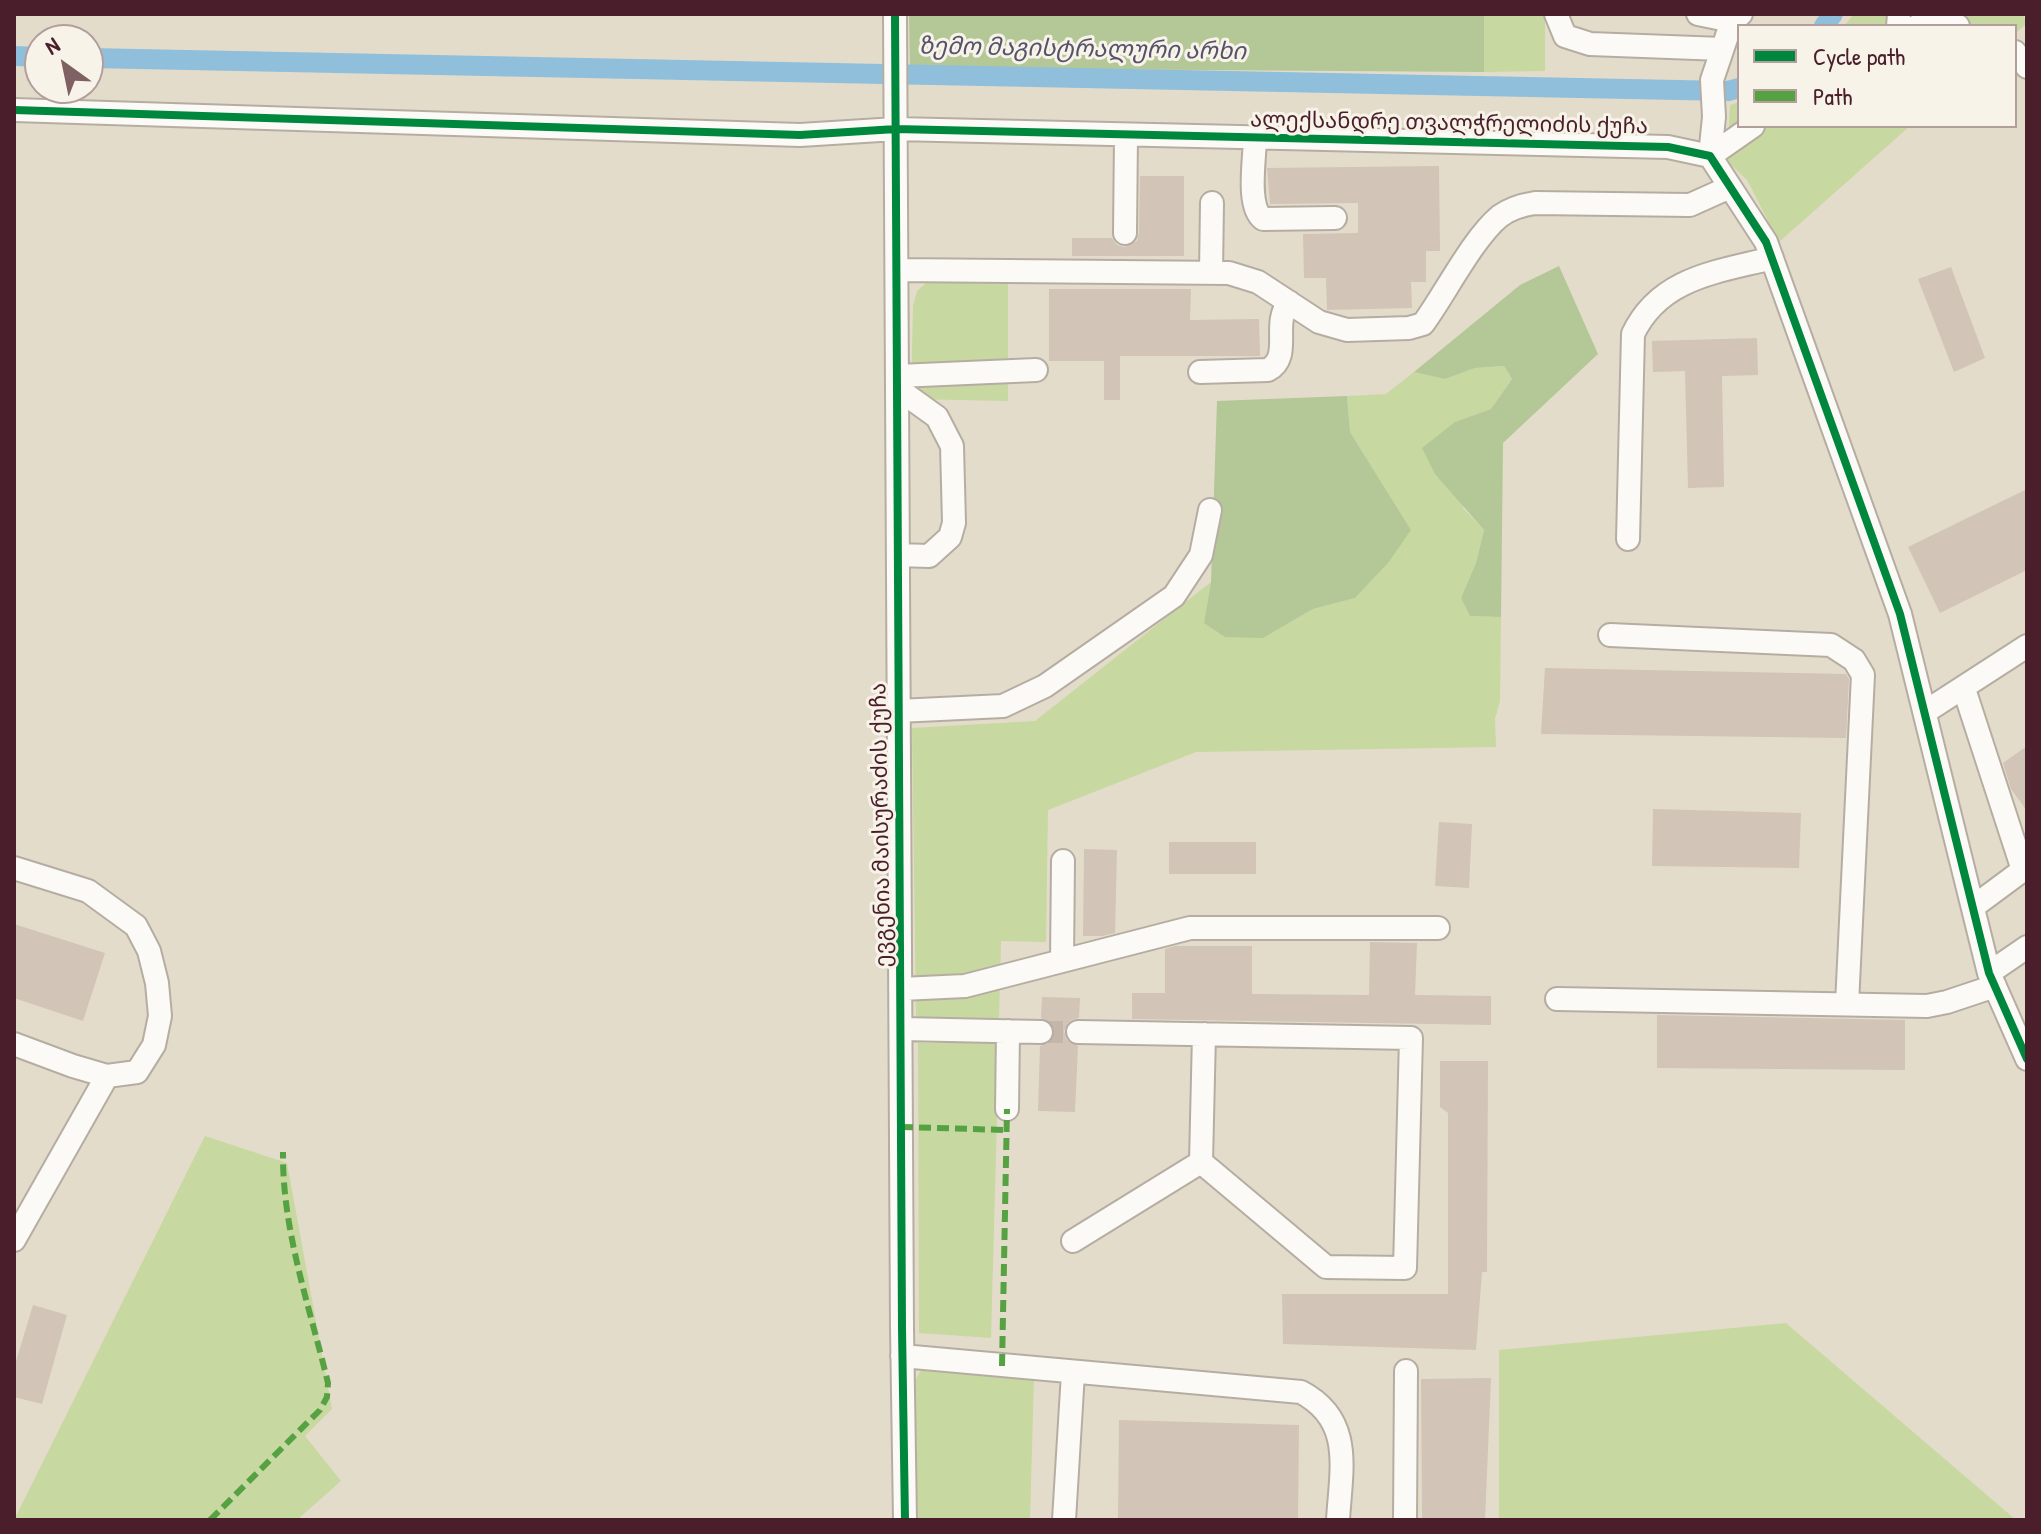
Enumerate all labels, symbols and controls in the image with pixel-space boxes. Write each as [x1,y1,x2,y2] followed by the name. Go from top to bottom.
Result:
[24,24,104,104] north arrow
[1737,24,2017,128] legend
[39,30,65,61] text: N
[918,33,1246,67] water label: ზემო მაგისტრალური არხი
[1813,40,1905,72] text: Cycle path
[1813,80,1852,112] text: Path
[1250,107,1648,141] street label: ალექსანდრე თვალჭრელიძის ქუჩა
[866,682,898,968] street label: ევგენია მაისურაძის ქუჩა

